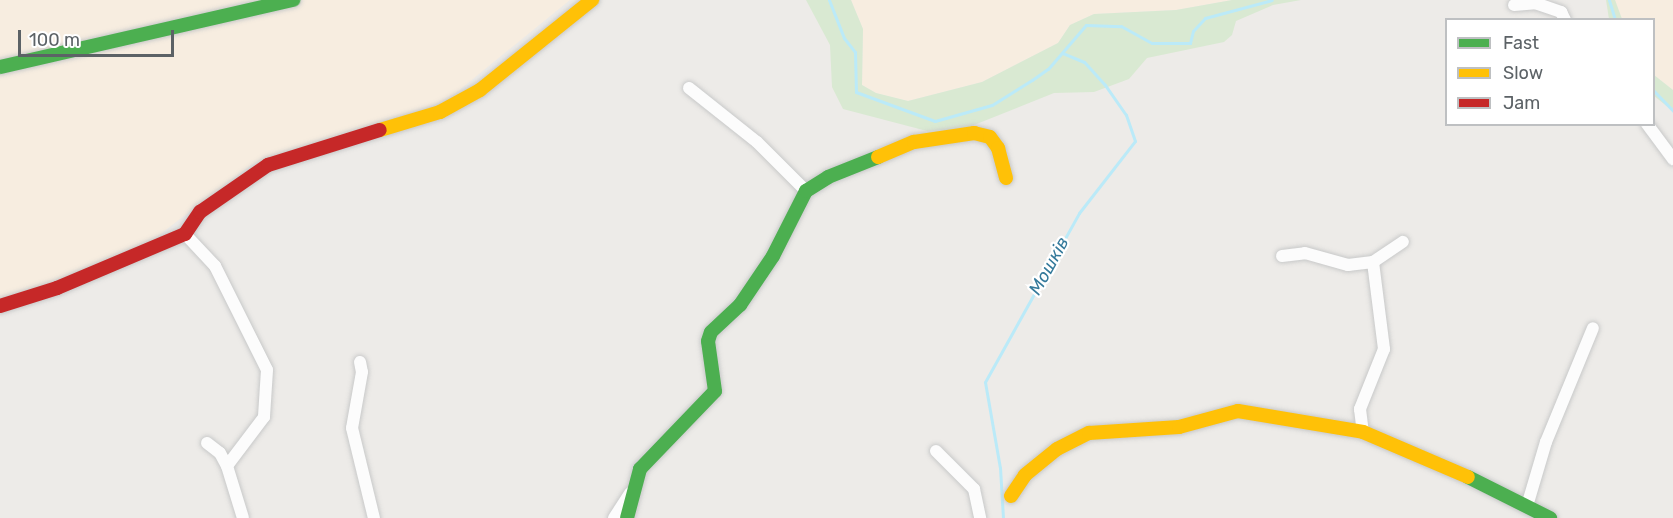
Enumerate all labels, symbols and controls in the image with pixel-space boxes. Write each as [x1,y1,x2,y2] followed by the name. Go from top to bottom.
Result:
[21,18,177,56] scale bar
[1445,18,1655,126] legend
[29,29,80,51] text: 100 m
[1503,32,1539,54] text: Fast
[1503,62,1543,84] text: Slow
[1503,92,1540,114] text: Jam
[1024,233,1074,299] water label: Мошків

